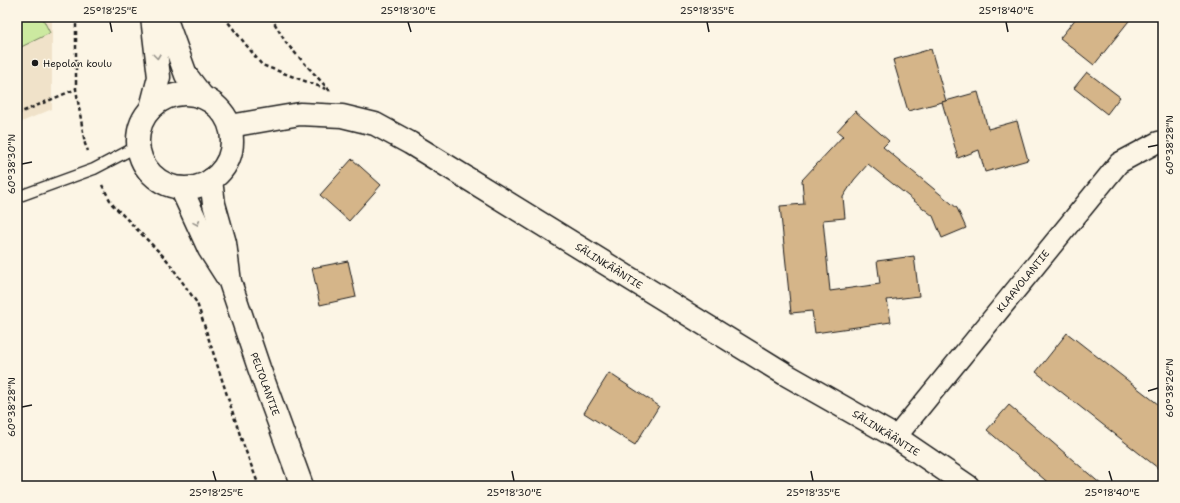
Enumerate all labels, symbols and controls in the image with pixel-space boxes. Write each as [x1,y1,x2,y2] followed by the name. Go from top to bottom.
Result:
[83,4,137,17] text: 25°18'25"E
[380,4,436,17] text: 25°18'30"E
[680,4,734,17] text: 25°18'35"E
[978,4,1034,17] text: 25°18'40"E
[152,53,161,59] one-way arrow
[43,57,112,70] place label: Hepolan koulu
[30,58,40,68] marker: Hepolan koulu
[1163,115,1176,175] text: 60°38'28"N
[5,134,18,194] text: 60°38'30"N
[192,219,200,226] one-way arrow
[573,240,645,292] street label: SÄLINKÄÄNTIE
[994,247,1052,315] street label: KLAAVOLANTIE
[248,351,282,417] street label: PELTOLANTIE
[1163,358,1176,418] text: 60°38'26"N
[5,377,18,437] text: 60°38'28"N
[850,407,922,459] street label: SÄLINKÄÄNTIE
[189,486,243,499] text: 25°18'25"E
[486,486,542,499] text: 25°18'30"E
[786,486,840,499] text: 25°18'35"E
[1084,486,1140,499] text: 25°18'40"E

